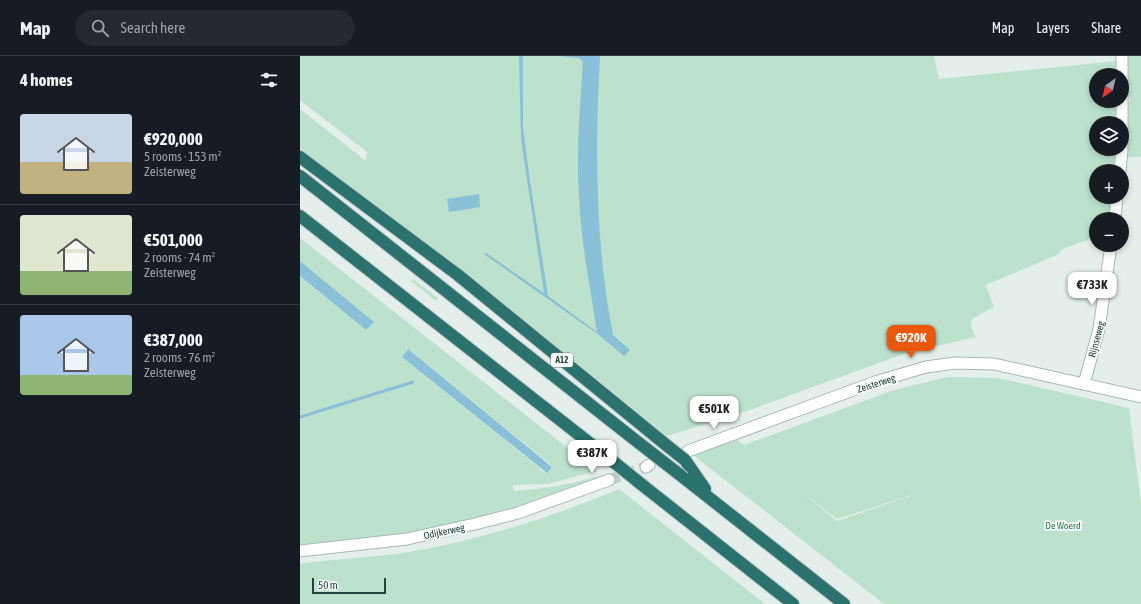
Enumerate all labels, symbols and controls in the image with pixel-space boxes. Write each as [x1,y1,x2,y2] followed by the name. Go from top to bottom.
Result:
[75,10,355,46] search box
[20,17,51,39] text: Map
[89,17,111,39] icon: search
[121,19,185,36] text: Search here
[992,20,1014,36] text: Map
[1036,20,1069,36] text: Layers
[1091,20,1121,36] text: Share
[1089,68,1129,108] north arrow
[1089,68,1129,252] map controls
[258,69,280,91] icon: filters
[20,70,73,90] text: 4 homes
[1089,116,1129,156] button: layers
[144,129,203,149] text: €920,000
[52,130,100,178] icon: home
[144,149,221,164] text: 5 rooms · 153 m²
[144,164,196,179] text: Zeisterweg
[1089,164,1129,204] button: +
[1089,212,1129,252] button: −
[144,230,203,250] text: €501,000
[52,231,100,279] icon: home
[144,250,215,265] text: 2 rooms · 74 m²
[144,265,196,280] text: Zeisterweg
[1064,272,1120,306] pin: €733K
[1077,277,1107,292] text: €733K
[1086,319,1107,358] street label: Rijnseweg
[883,325,939,359] pin: €920K
[144,330,203,350] text: €387,000
[896,330,926,345] text: €920K
[52,331,100,379] icon: home
[144,350,215,365] text: 2 rooms · 76 m²
[551,353,573,367] road number: A12
[144,365,196,380] text: Zeisterweg
[856,372,897,395] street label: Zeisterweg
[686,396,742,430] pin: €501K
[699,401,729,416] text: €501K
[564,440,620,474] pin: €387K
[577,445,607,460] text: €387K
[1045,520,1081,531] park label: De Woerd
[423,522,466,541] street label: Odijkerweg
[312,576,386,595] scale bar
[318,579,338,591] text: 50 m

